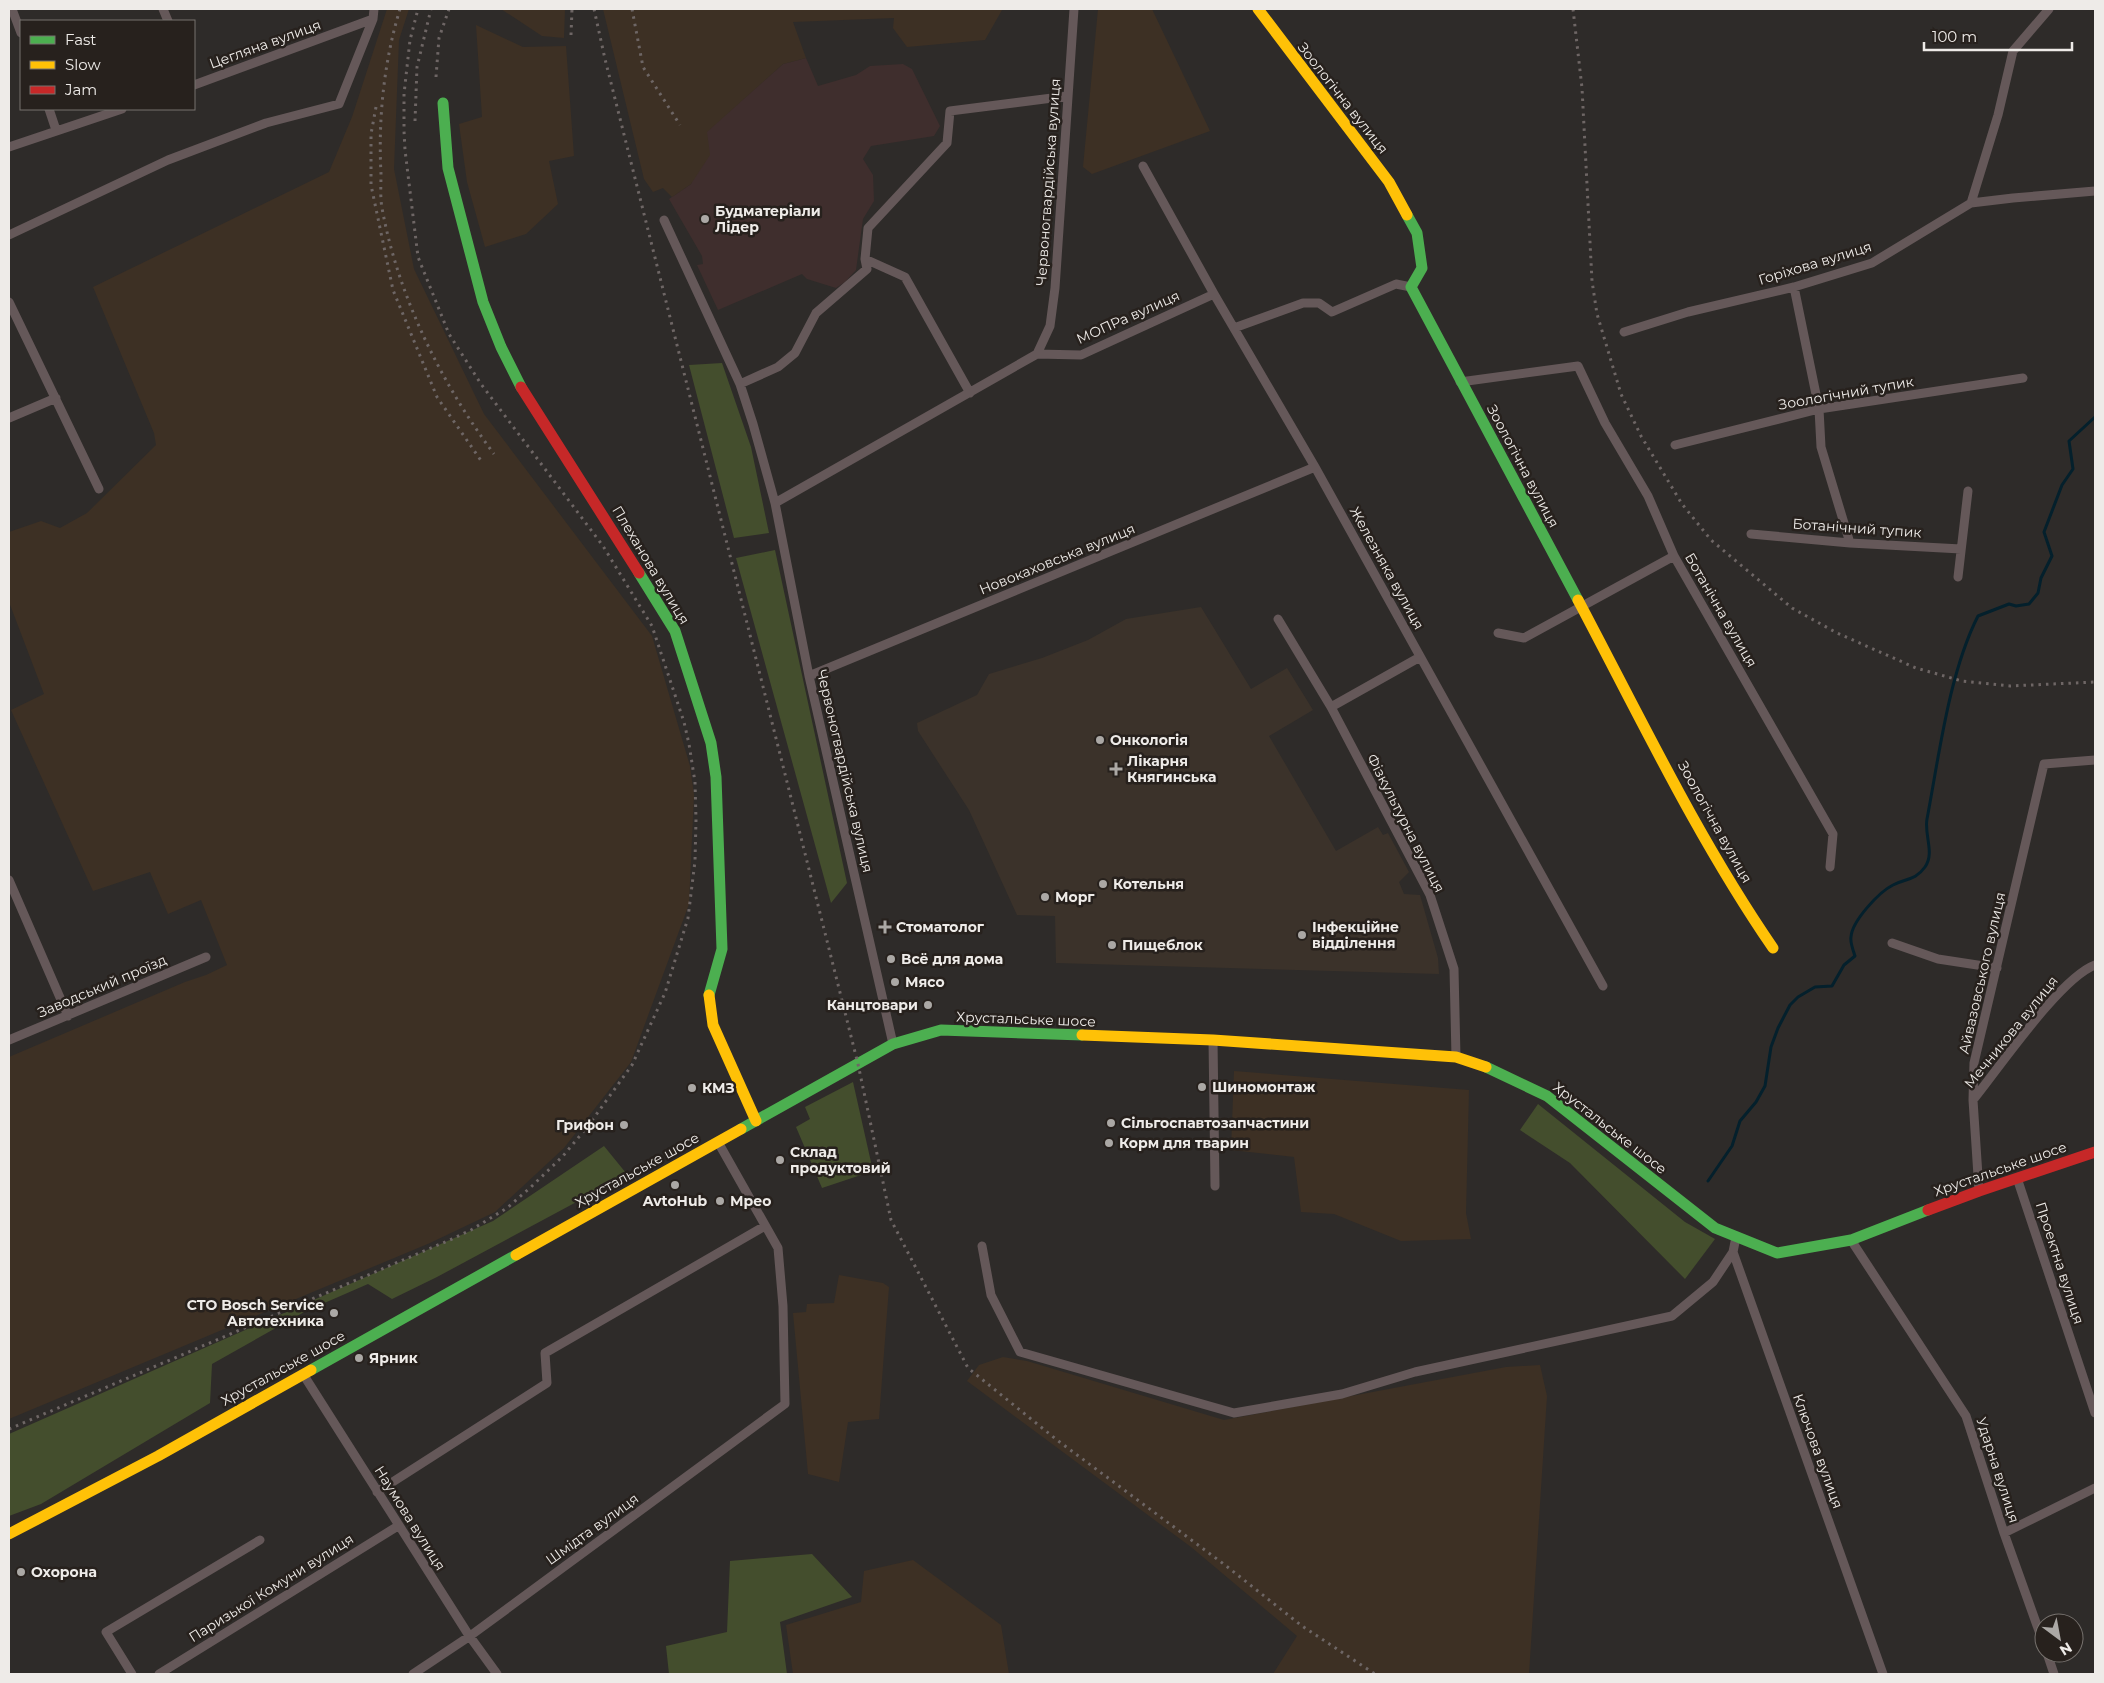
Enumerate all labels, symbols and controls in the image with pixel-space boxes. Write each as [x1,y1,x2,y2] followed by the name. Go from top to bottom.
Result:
[207,15,323,73] street label: Цегляна вулиця
[20,20,195,110] legend
[1924,20,2072,52] scale bar
[1932,27,1977,46] text: 100 m
[65,30,96,49] text: Fast
[1294,39,1392,157] street label: Зоологічна вулиця
[65,55,101,74] text: Slow
[1032,78,1064,286] street label: Червоногвардійська вулиця
[64,80,97,99] text: Jam
[715,202,821,236] place label: Будматеріали Лідер
[699,213,711,225] marker: Будматеріали Лідер
[1756,237,1874,289] street label: Горіхова вулиця
[1074,286,1182,348] street label: МОПРа вулиця
[1777,372,1915,414] street label: Зоологічний тупик
[1483,401,1563,531] street label: Зоологічна вулиця
[608,502,694,628] street label: Плеханова вулиця
[1346,503,1428,633] street label: Железняка вулиця
[1792,515,1922,541] street label: Ботанічний тупик
[976,519,1138,599] street label: Новокаховська вулиця
[1681,550,1761,670] street label: Ботанічна вулиця
[813,668,877,874] street label: Червоногвардійська вулиця
[1110,731,1188,749] place label: Онкологія
[1094,734,1106,746] marker: Онкологія
[1363,751,1449,895] street label: Фізкультурна вулиця
[1127,752,1217,786] place label: Лікарня Княгинська
[1674,758,1756,886] street label: Зоологічна вулиця
[1109,762,1123,776] marker: Лікарня Княгинська
[1113,875,1184,893] place label: Котельня
[1097,878,1109,890] marker: Котельня
[1055,888,1095,906] place label: Морг
[1955,890,2009,1056] street label: Айвазовського вулиця
[1039,891,1051,903] marker: Морг
[896,918,985,936] place label: Стоматолог
[1312,918,1399,952] place label: Інфекційне відділення
[878,920,892,934] marker: Стоматолог
[1296,929,1308,941] marker: Інфекційне відділення
[1122,936,1203,954] place label: Пищеблок
[1106,939,1118,951] marker: Пищеблок
[901,950,1003,968] place label: Всё для дома
[35,951,169,1021] street label: Заводський проїзд
[885,953,897,965] marker: Всё для дома
[1960,972,2062,1092] street label: Мечникова вулиця
[905,973,945,991] place label: Мясо
[889,976,901,988] marker: Мясо
[827,996,918,1014] place label: Канцтовари
[922,999,934,1011] marker: Канцтовари
[956,1008,1096,1030] street label: Хрустальське шосе
[1212,1078,1315,1096] place label: Шиномонтаж
[1549,1078,1671,1178] street label: Хрустальське шосе
[702,1079,735,1097] place label: КМЗ
[1196,1081,1208,1093] marker: Шиномонтаж
[686,1082,698,1094] marker: КМЗ
[1121,1114,1309,1132] place label: Сільгоспавтозапчастини
[556,1116,614,1134] place label: Грифон
[1105,1117,1117,1129] marker: Сільгоспавтозапчастини
[618,1119,630,1131] marker: Грифон
[572,1128,702,1212] street label: Хрустальське шосе
[1119,1134,1249,1152] place label: Корм для тварин
[1103,1137,1115,1149] marker: Корм для тварин
[1931,1138,2069,1200] street label: Хрустальське шосе
[790,1143,891,1177] place label: Склад продуктовий
[774,1154,786,1166] marker: Склад продуктовий
[669,1179,681,1191] marker: AvtoHub
[642,1192,708,1210] place label: AvtoHub
[730,1192,771,1210] place label: Мрео
[714,1195,726,1207] marker: Мрео
[2032,1200,2088,1326] street label: Проектна вулиця
[187,1296,324,1330] place label: СТО Bosch Service Автотехника
[328,1307,340,1319] marker: СТО Bosch Service Автотехника
[218,1326,348,1410] street label: Хрустальське шосе
[369,1349,418,1367] place label: Ярник
[353,1352,365,1364] marker: Ярник
[1789,1391,1847,1511] street label: Ключова вулиця
[1972,1415,2024,1525] street label: Ударна вулиця
[370,1462,450,1574] street label: Наумова вулиця
[542,1489,642,1569] street label: Шмідта вулиця
[185,1530,357,1646] street label: Паризької Комуни вулиця
[31,1563,97,1581] place label: Охорона
[15,1566,27,1578] marker: Охорона
[2034,1613,2084,1663] north arrow
[2056,1638,2075,1660] text: N

